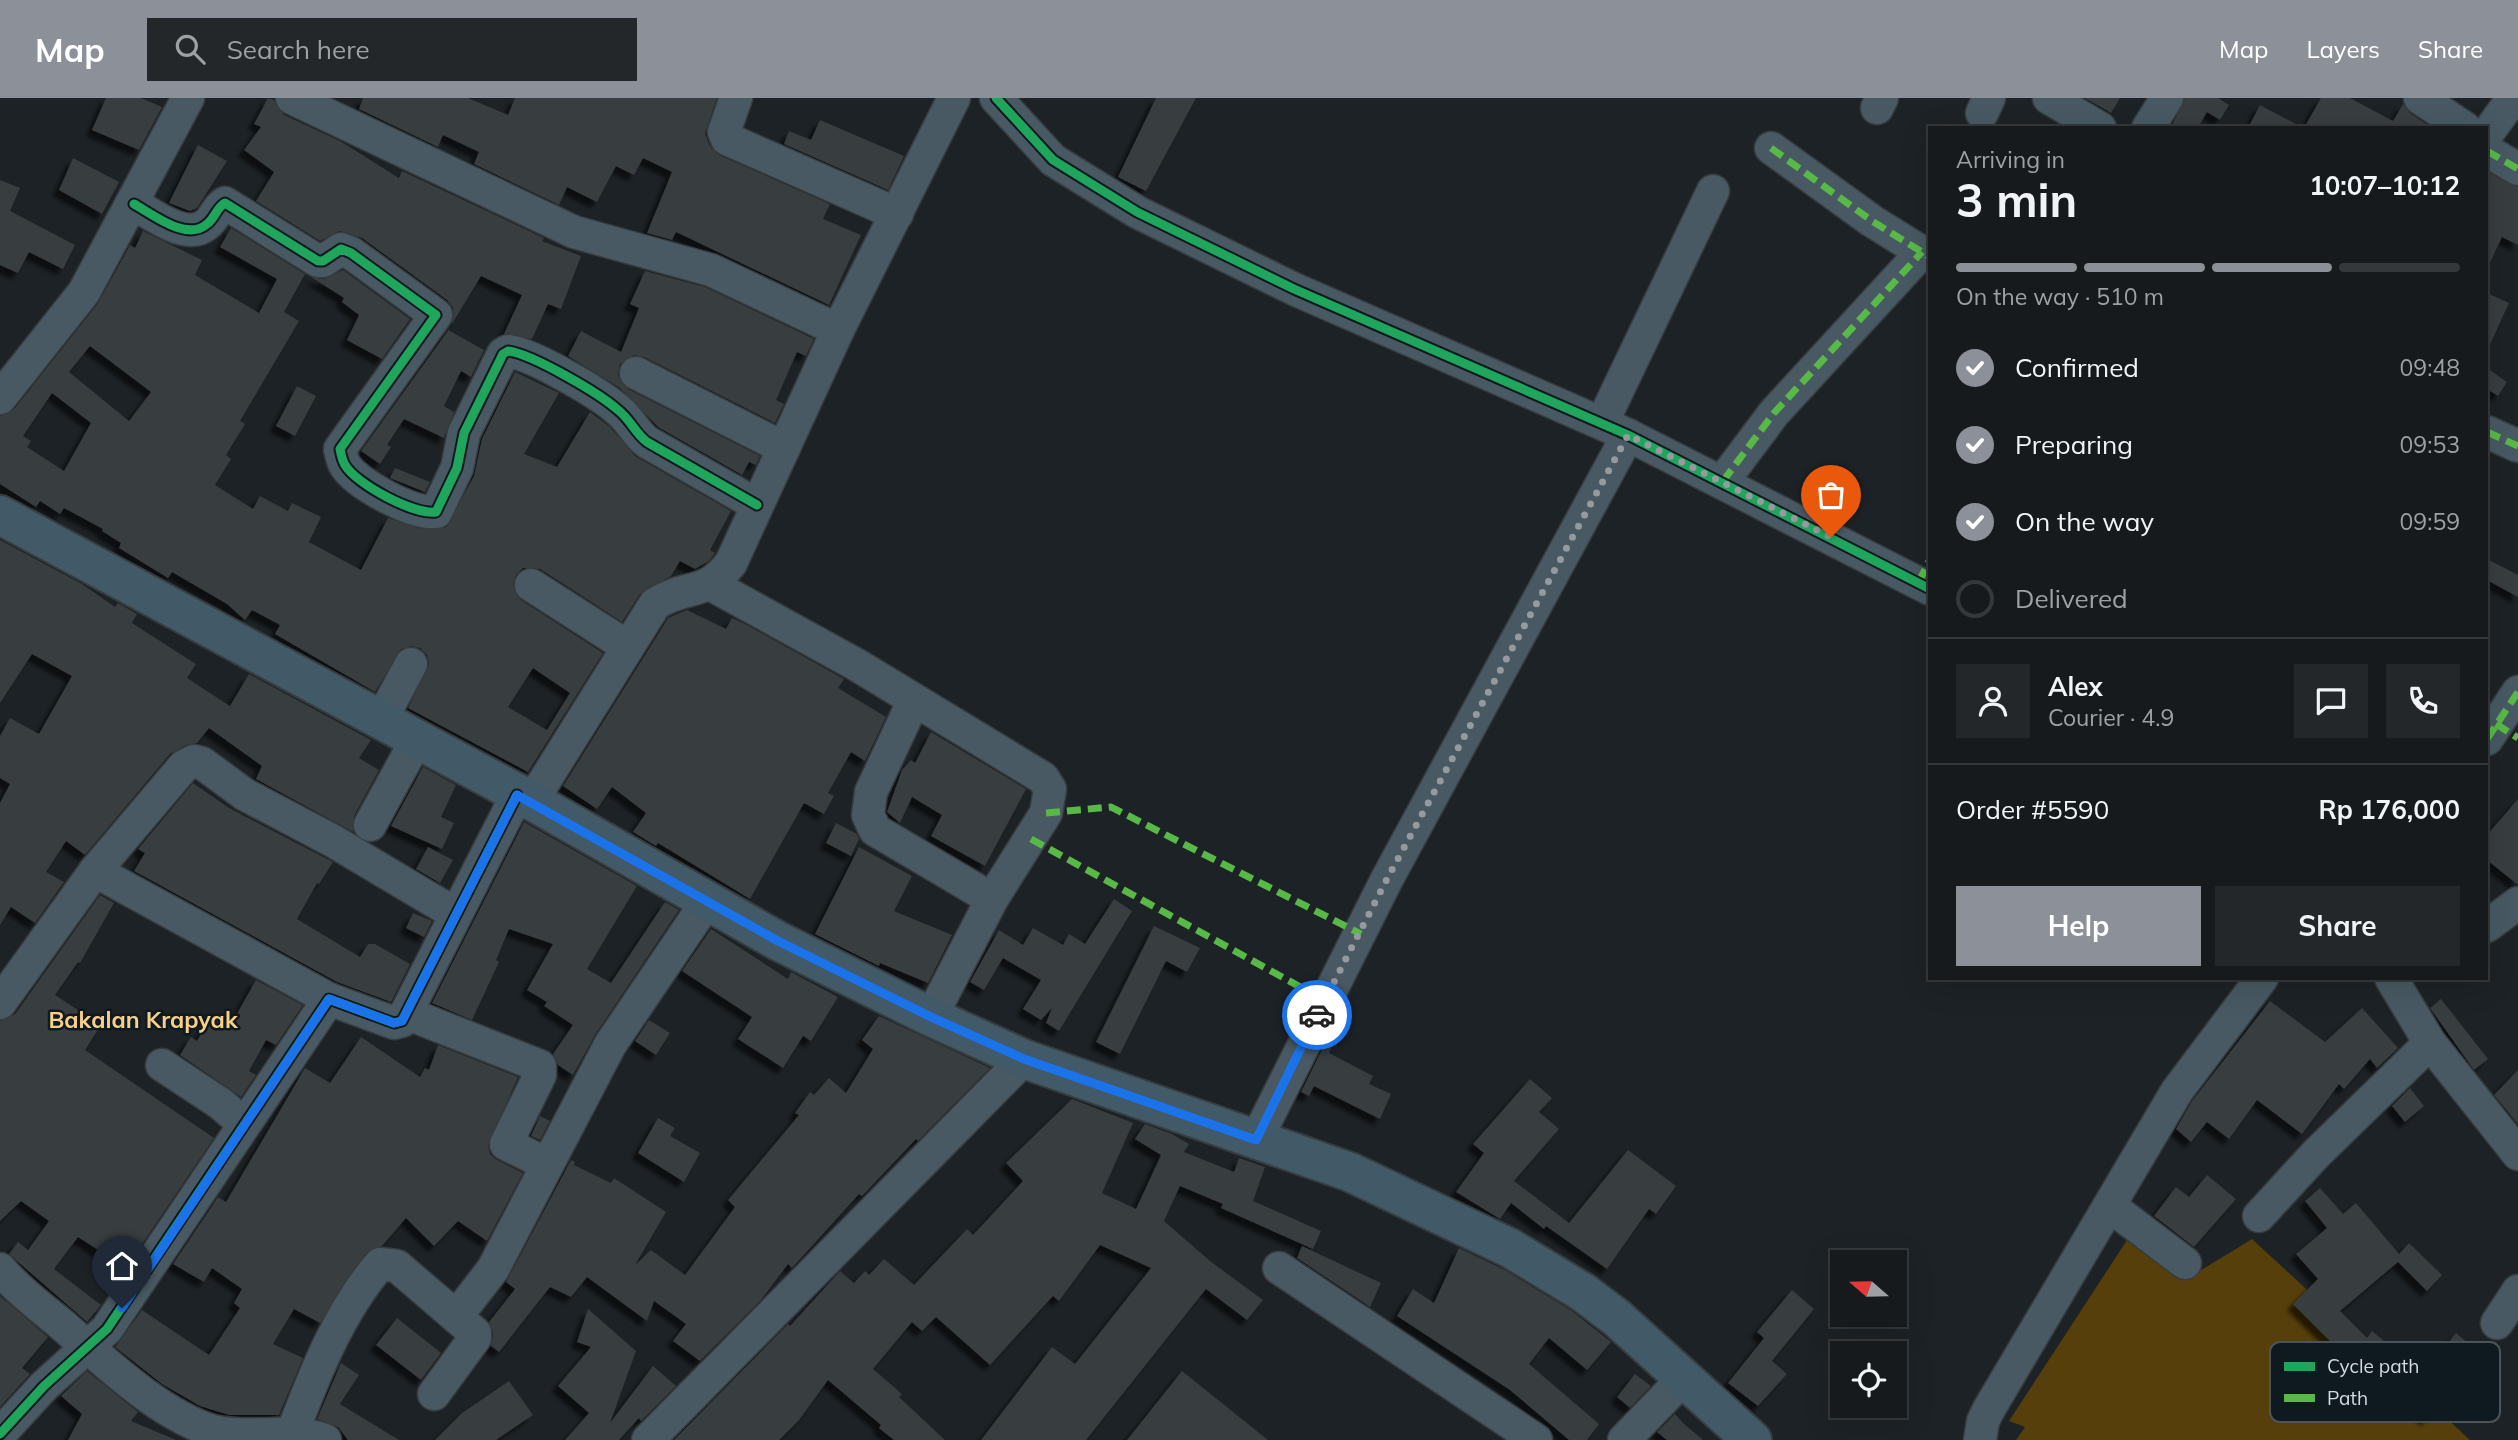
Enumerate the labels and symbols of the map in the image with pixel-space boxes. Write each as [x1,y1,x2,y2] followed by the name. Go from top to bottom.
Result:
[1801,465,1861,537] pin
[1282,980,1352,1050] courier
[48,1005,239,1034] district label: Bakalan Krapyak
[92,1236,152,1308] pin
[1830,1250,1908,1326] north arrow
[2270,1342,2500,1422] legend
[2327,1354,2419,1378] text: Cycle path
[2327,1386,2368,1410] text: Path

